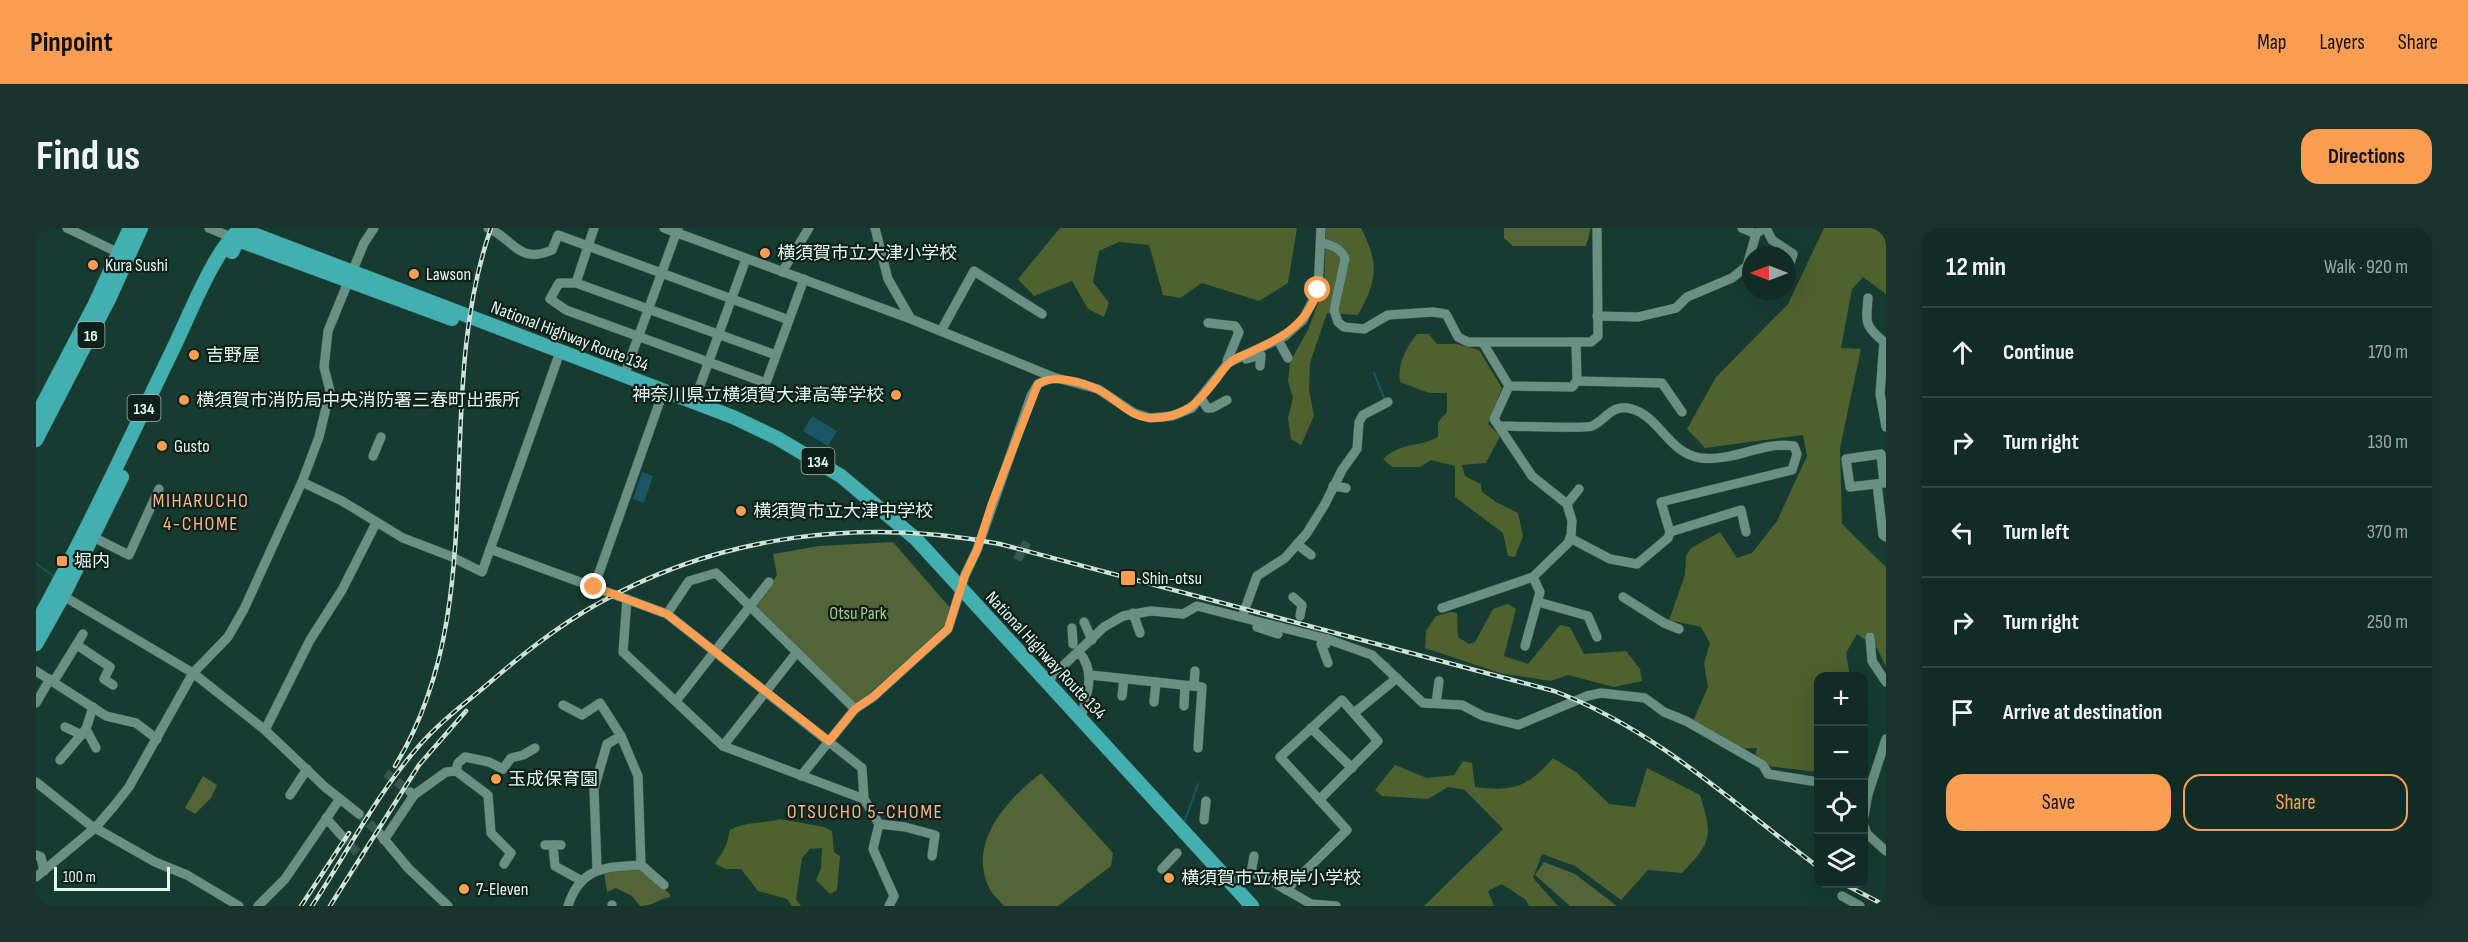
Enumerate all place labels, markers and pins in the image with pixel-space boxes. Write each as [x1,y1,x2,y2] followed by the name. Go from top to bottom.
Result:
[777,243,957,264] place label: 横須賀市立大津小学校
[758,246,772,260] marker: 横須賀市立大津小学校
[105,255,168,276] place label: Kura Sushi
[86,258,100,272] marker: Kura Sushi
[426,264,471,285] place label: Lawson
[407,267,421,281] marker: Lawson
[206,345,260,366] place label: 吉野屋
[187,348,201,362] marker: 吉野屋
[632,385,884,406] place label: 神奈川県立横須賀大津高等学校
[889,388,903,402] marker: 神奈川県立横須賀大津高等学校
[196,390,520,411] place label: 横須賀市消防局中央消防署三春町出張所
[177,393,191,407] marker: 横須賀市消防局中央消防署三春町出張所
[174,436,210,457] place label: Gusto
[155,439,169,453] marker: Gusto
[753,501,933,522] place label: 横須賀市立大津中学校
[734,504,748,518] marker: 横須賀市立大津中学校
[74,551,110,572] place label: 堀内
[55,554,69,568] marker: 堀内
[1142,568,1202,589] place label: Shin-otsu
[1119,569,1137,587] marker: Shin-otsu
[508,769,598,790] place label: 玉成保育園
[489,772,503,786] marker: 玉成保育園
[1181,868,1361,889] place label: 横須賀市立根岸小学校
[1162,871,1176,885] marker: 横須賀市立根岸小学校
[476,879,529,900] place label: 7-Eleven
[457,882,471,896] marker: 7-Eleven

